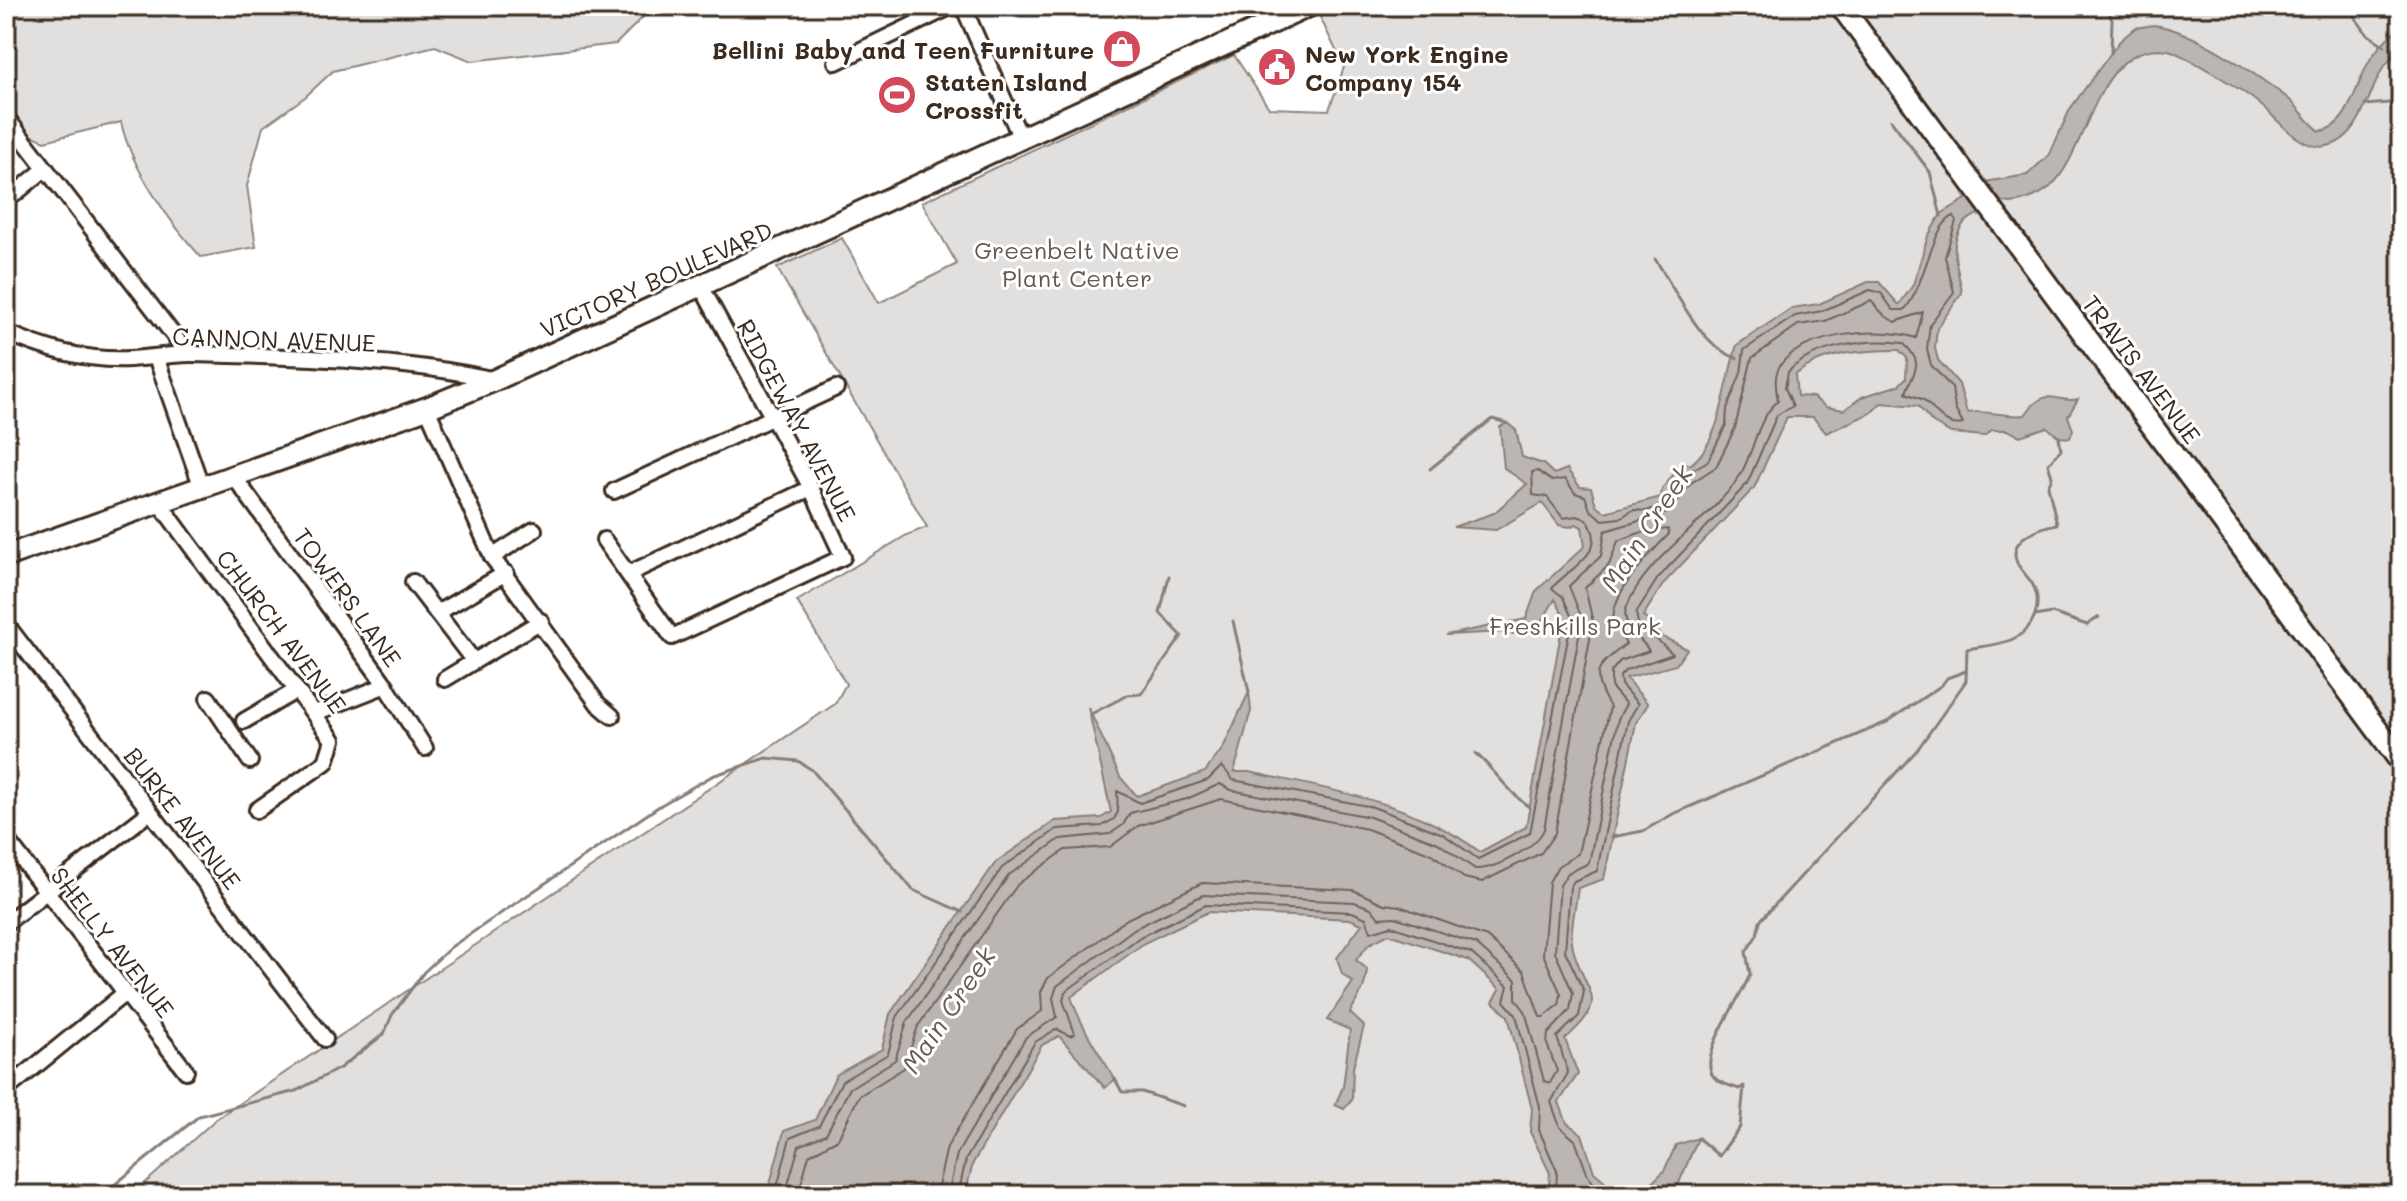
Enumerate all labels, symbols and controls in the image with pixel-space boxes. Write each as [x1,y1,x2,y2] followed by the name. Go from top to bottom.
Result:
[1101,28,1143,70] shop icon: Bellini Baby and Teen Furniture
[712,34,1094,65] place label: Bellini Baby and Teen Furniture
[1305,38,1509,97] place label: New York Engine Company 154
[1256,46,1298,88] public building icon: New York Engine Company 154
[925,66,1087,125] place label: Staten Island Crossfit
[876,74,918,116] sports icon: Staten Island Crossfit
[535,214,777,344] street label: VICTORY BOULEVARD
[974,234,1180,293] park label: Greenbelt Native Plant Center
[2076,288,2208,450] street label: TRAVIS AVENUE
[731,314,863,526] street label: RIDGEWAY AVENUE
[172,320,376,358] street label: CANNON AVENUE
[1592,457,1700,598] water label: Main Creek
[287,521,409,673] street label: TOWERS LANE
[210,543,354,719] street label: CHURCH AVENUE
[1489,610,1661,641] park label: Freshkills Park
[118,741,248,895] street label: BURKE AVENUE
[45,860,181,1024] street label: SHELLY AVENUE
[893,939,1003,1080] water label: Main Creek

